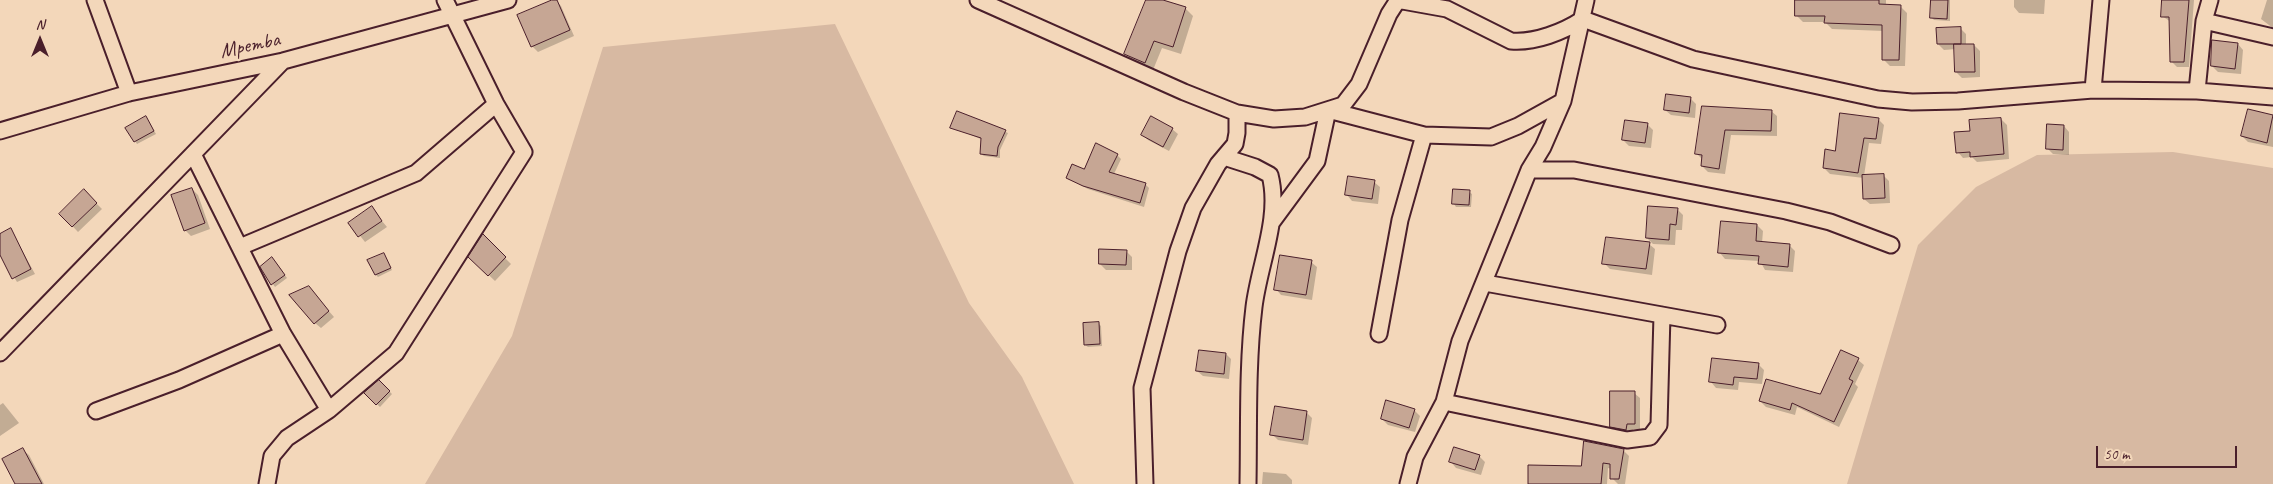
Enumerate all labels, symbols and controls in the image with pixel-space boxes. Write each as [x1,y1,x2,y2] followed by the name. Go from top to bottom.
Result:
[15,15,65,65] north arrow
[36,16,44,33] text: N
[218,27,282,65] street label: Mpemba
[2098,436,2239,468] scale bar
[2104,445,2130,464] text: 50 m

